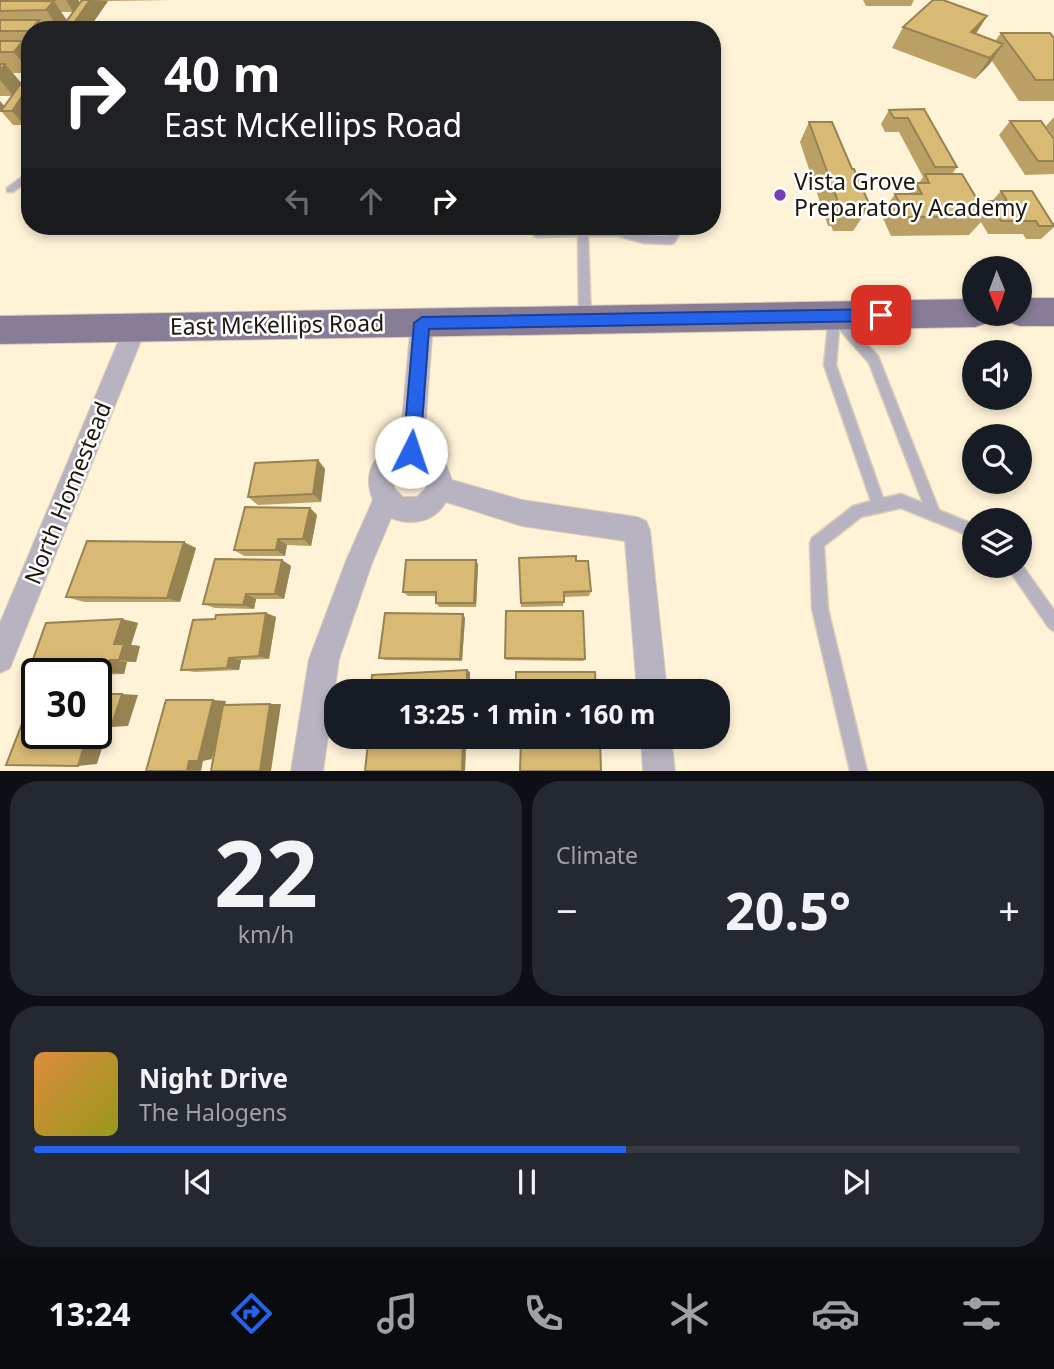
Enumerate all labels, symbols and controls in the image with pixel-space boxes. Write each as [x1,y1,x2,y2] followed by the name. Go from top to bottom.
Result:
[164,40,281,106] text: 40 m
[49,49,140,140] icon: right
[164,103,462,146] text: East McKellips Road
[794,165,1028,223] place label: Vista Grove Preparatory Academy
[279,182,317,220] icon: left
[352,182,390,220] icon: ahead
[425,182,463,220] icon: right
[772,187,788,203] marker: Vista Grove Preparatory Academy
[962,256,1032,326] north arrow
[962,256,1032,578] map controls
[851,285,911,345] pin
[862,296,900,334] icon: arrive
[170,306,384,342] street label: East McKellips Road
[962,340,1032,410] button: sound
[16,397,118,589] street label: North Homestead
[374,415,448,489] position arrow
[962,424,1032,494] button: search
[962,508,1032,578] button: layers
[21,658,112,749] speed limit sign: 30
[399,696,655,732] text: 13:25 · 1 min · 160 m
[214,810,318,934] text: 22
[556,839,638,871] text: Climate
[725,874,851,945] text: 20.5°
[556,884,578,936] text: −
[998,884,1020,936] text: +
[238,918,294,950] text: km/h
[139,1060,288,1096] text: Night Drive
[139,1096,287,1128] text: The Halogens
[179,1163,217,1201] icon: previous
[508,1163,546,1201] icon: pause
[837,1163,875,1201] icon: next
[227,1289,276,1338] icon: directions
[373,1289,422,1338] icon: music
[519,1289,568,1338] icon: phone
[665,1289,714,1338] icon: climate
[811,1289,860,1338] icon: car
[957,1289,1006,1338] icon: filters
[48,1292,131,1335] text: 13:24

